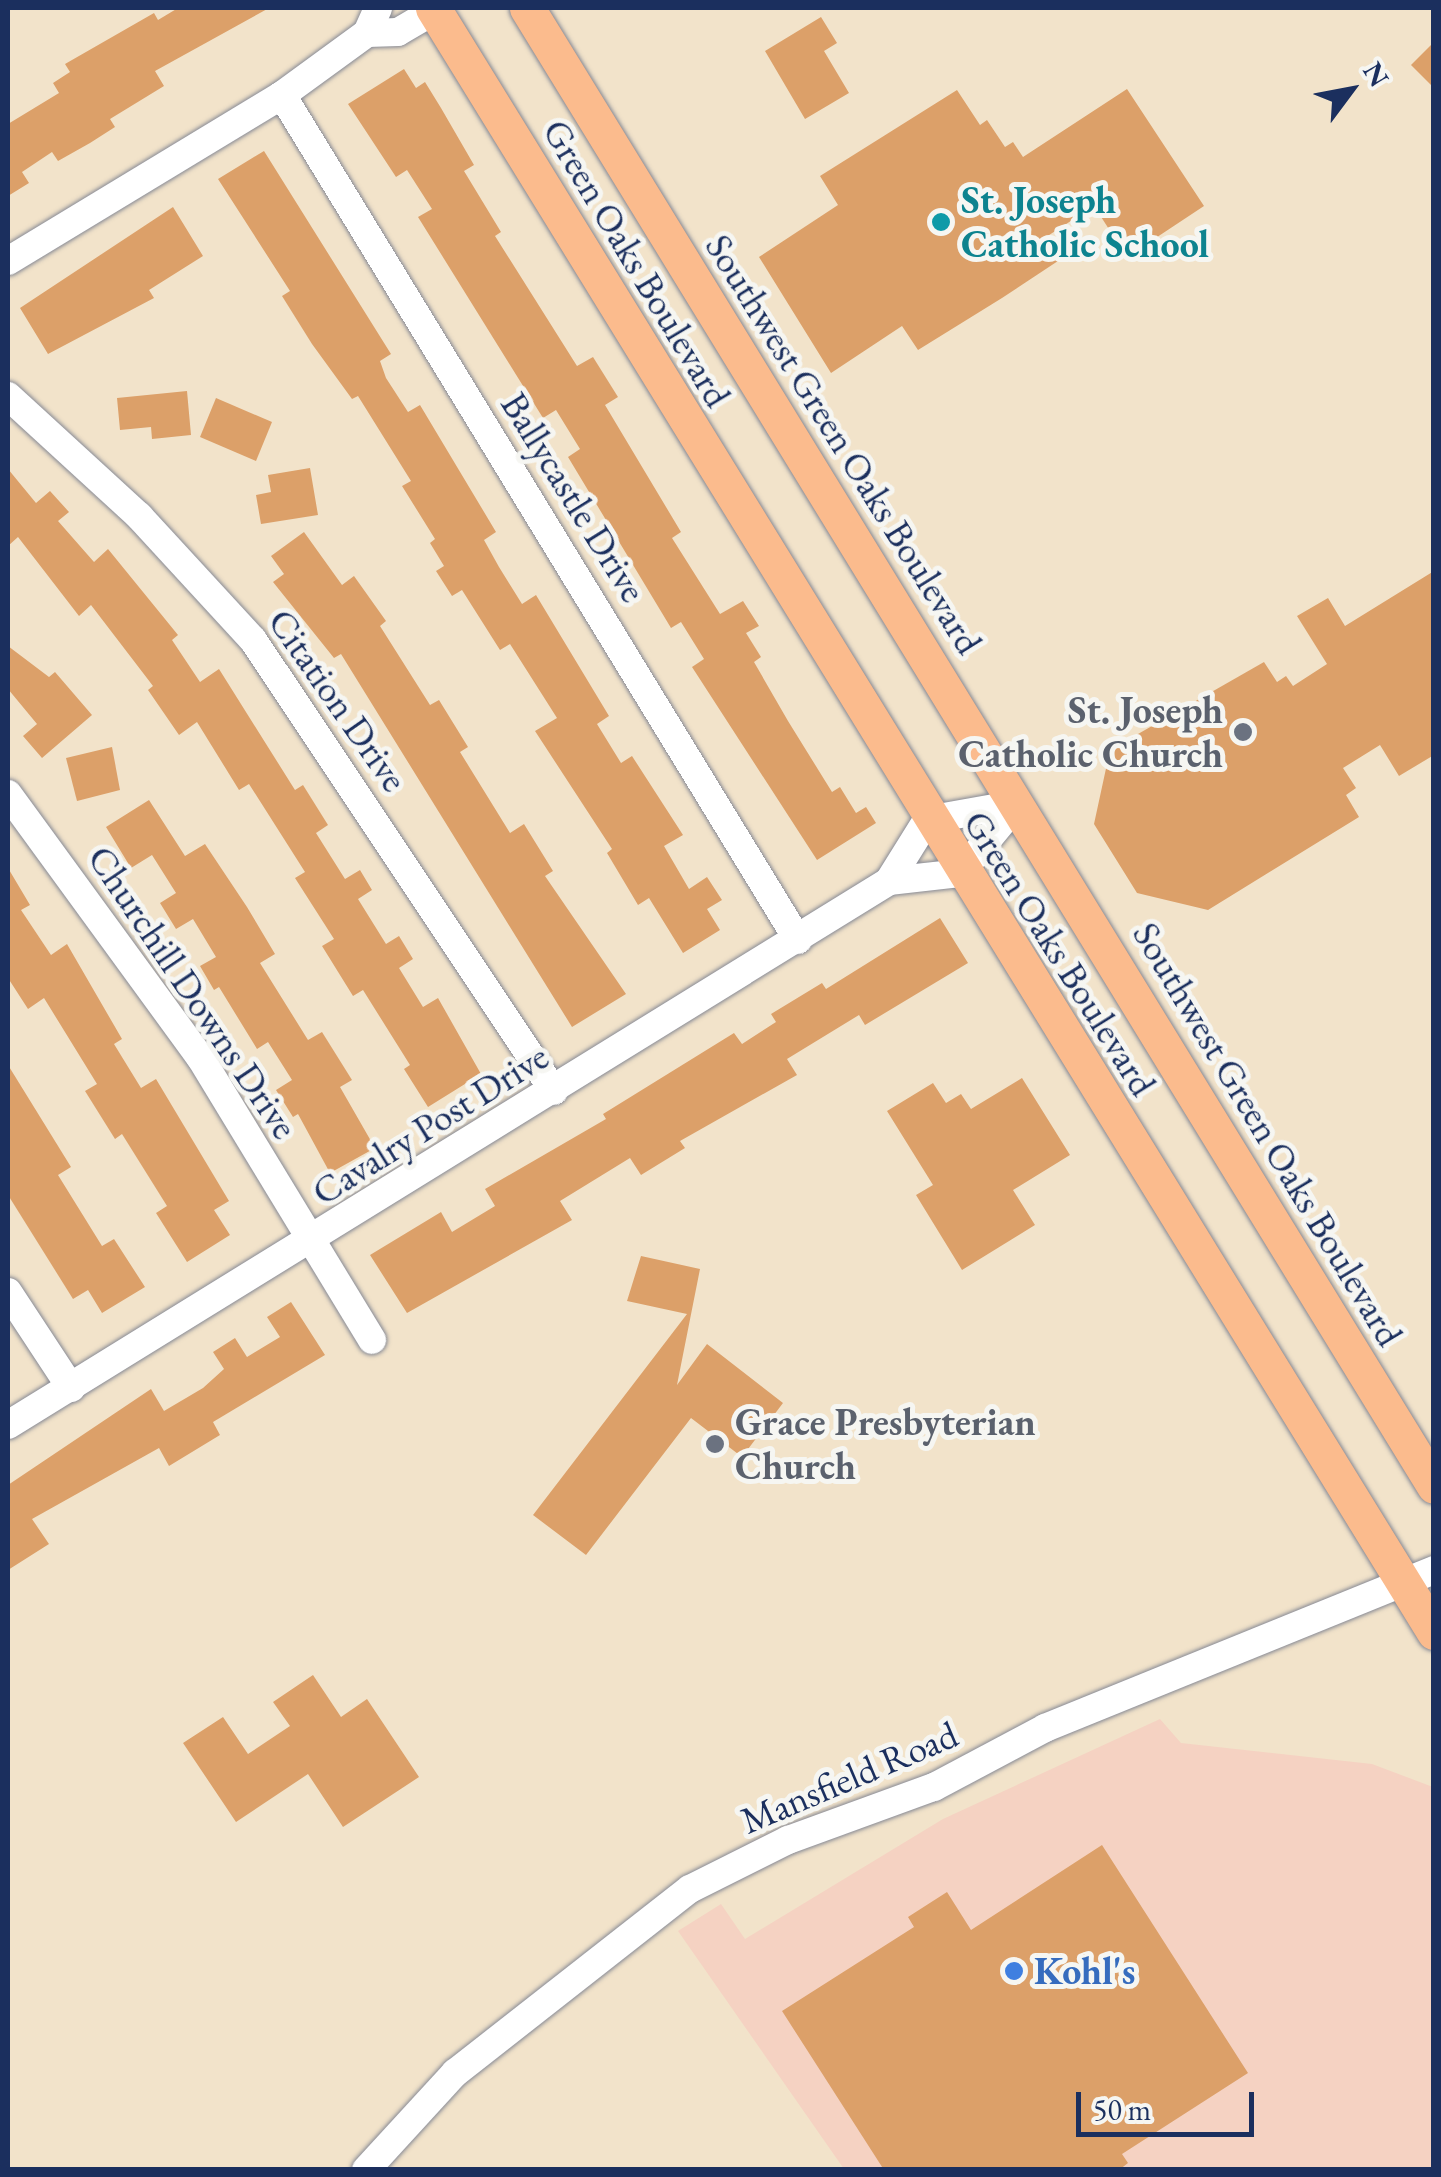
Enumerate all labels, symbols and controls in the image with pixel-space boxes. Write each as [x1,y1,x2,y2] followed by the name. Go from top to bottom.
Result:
[1301,40,1401,140] north arrow
[1355,55,1398,93] text: N
[533,111,741,415] street label: Green Oaks Boulevard
[961,177,1209,266] place label: St. Joseph Catholic School
[930,211,952,233] marker: St. Joseph Catholic School
[696,226,992,662] street label: Southwest Green Oaks Boulevard
[492,384,656,610] street label: Ballycastle Drive
[258,600,418,800] street label: Citation Drive
[958,687,1223,776] place label: St. Joseph Catholic Church
[1232,721,1254,743] marker: St. Joseph Catholic Church
[954,802,1166,1104] street label: Green Oaks Boulevard
[78,837,308,1147] street label: Churchill Downs Drive
[1123,914,1413,1354] street label: Southwest Green Oaks Boulevard
[304,1033,556,1215] street label: Cavalry Post Drive
[735,1399,1036,1488] place label: Grace Presbyterian Church
[704,1433,726,1455] marker: Grace Presbyterian Church
[734,1711,964,1843] street label: Mansfield Road
[1034,1948,1136,1994] place label: Kohl's
[1003,1960,1025,1982] marker: Kohl's
[1081,2072,1258,2134] scale bar
[1093,2090,1151,2129] text: 50 m

